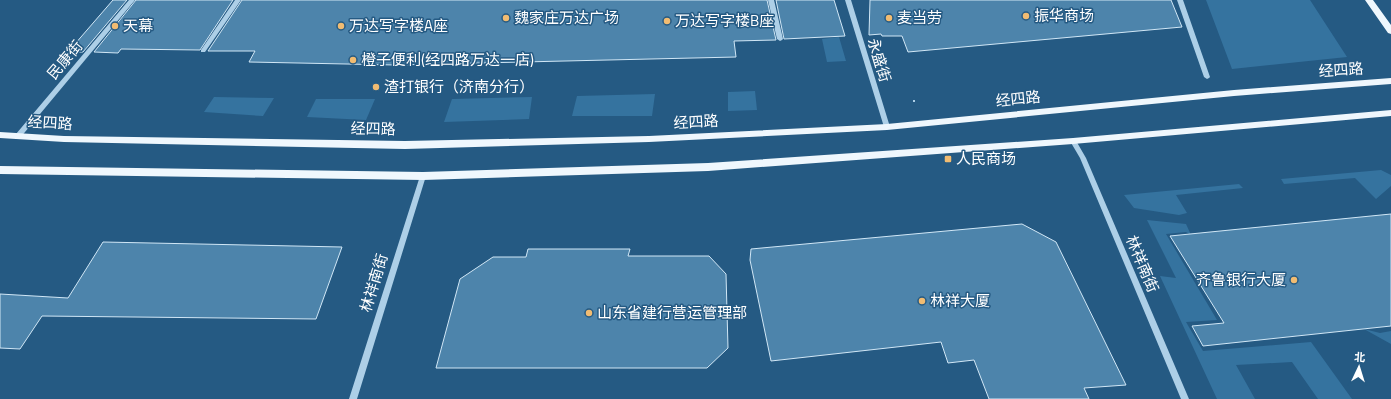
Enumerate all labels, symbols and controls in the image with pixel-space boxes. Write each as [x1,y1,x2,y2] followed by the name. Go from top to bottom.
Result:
[1034,4,1094,27] place label: 振华商场
[514,6,619,29] place label: 魏家庄万达广场
[897,6,942,29] place label: 麦当劳
[675,9,774,32] place label: 万达写字楼B座
[1021,11,1031,21] marker: 振华商场
[501,13,511,23] marker: 魏家庄万达广场
[884,13,894,23] marker: 麦当劳
[123,14,153,37] place label: 天幕
[349,14,448,37] place label: 万达写字楼A座
[662,16,672,26] marker: 万达写字楼B座
[110,21,120,31] marker: 天幕
[336,21,346,31] marker: 万达写字楼A座
[41,35,88,84] street label: 民康街
[862,35,897,85] street label: 永盛街
[361,48,534,71] place label: 橙子便利(经四路万达一店)
[348,55,358,65] marker: 橙子便利(经四路万达一店)
[1318,56,1364,83] street label: 经四路
[384,75,534,98] place label: 渣打银行（济南分行）
[371,82,381,92] marker: 渣打银行（济南分行）
[994,85,1042,112] street label: 经四路
[673,109,719,134] street label: 经四路
[27,110,73,135] street label: 经四路
[350,117,396,140] street label: 经四路
[956,147,1016,170] place label: 人民商场
[943,154,953,164] marker: 人民商场
[1120,232,1165,296] street label: 林祥南街
[354,251,393,315] street label: 林祥南街
[1196,268,1286,291] place label: 齐鲁银行大厦
[1289,275,1299,285] marker: 齐鲁银行大厦
[930,289,990,312] place label: 林祥大厦
[917,296,927,306] marker: 林祥大厦
[597,301,747,324] place label: 山东省建行营运管理部
[584,308,594,318] marker: 山东省建行营运管理部
[1339,347,1379,387] north arrow
[1354,349,1366,365] text: 北

